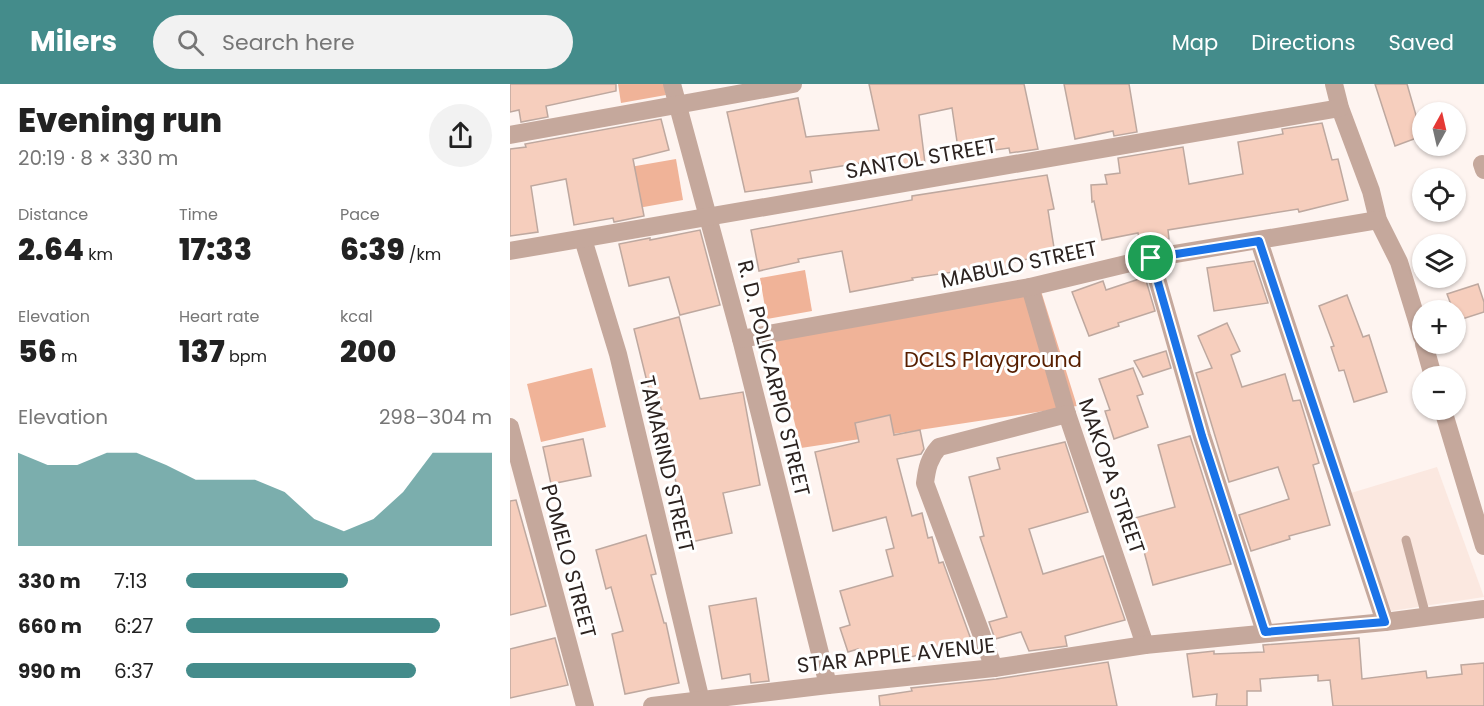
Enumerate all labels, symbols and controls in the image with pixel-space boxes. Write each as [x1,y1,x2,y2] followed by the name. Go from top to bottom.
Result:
[153,15,573,69] search box
[30,22,117,61] text: Milers
[174,26,207,59] icon: search
[222,27,355,58] text: Search here
[1172,28,1218,57] text: Map
[1251,28,1355,57] text: Directions
[1388,28,1454,57] text: Saved
[18,97,222,144] text: Evening run
[1412,102,1466,156] north arrow
[1412,102,1466,420] map controls
[429,104,492,167] button: share
[843,130,999,186] street label: SANTOL STREET
[18,144,178,172] text: 20:19 · 8 × 330 m
[1412,168,1466,222] button: locate
[18,203,88,226] text: Distance
[179,203,218,226] text: Time
[340,203,380,226] text: Pace
[18,228,84,271] text: 2.64
[179,228,252,271] text: 17:33
[340,228,405,271] text: 6:39
[1125,232,1176,283] pin
[938,233,1100,295] street label: MABULO STREET
[1412,234,1466,288] button: layers
[1134,241,1167,274] icon: arrive
[84,243,113,266] text: km
[405,243,441,266] text: /km
[731,257,817,499] street label: R. D. POLICARPIO STREET
[1412,300,1466,354] button: +
[18,305,90,328] text: Elevation
[179,305,259,328] text: Heart rate
[340,305,373,328] text: kcal
[18,330,57,373] text: 56
[179,330,225,373] text: 137
[340,330,397,373] text: 200
[57,345,77,368] text: m
[225,345,267,368] text: bpm
[904,345,1082,374] park label: DCLS Playground
[1412,366,1466,420] button: −
[633,373,701,555] street label: TAMARIND STREET
[1072,394,1152,558] street label: MAKOPA STREET
[18,403,108,431] text: Elevation
[379,403,492,431] text: 298–304 m
[535,481,603,641] street label: POMELO STREET
[18,567,81,595] text: 330 m
[114,567,147,595] text: 7:13
[18,612,82,640] text: 660 m
[114,612,153,640] text: 6:27
[796,630,996,680] street label: STAR APPLE AVENUE
[18,657,81,685] text: 990 m
[114,657,154,685] text: 6:37

